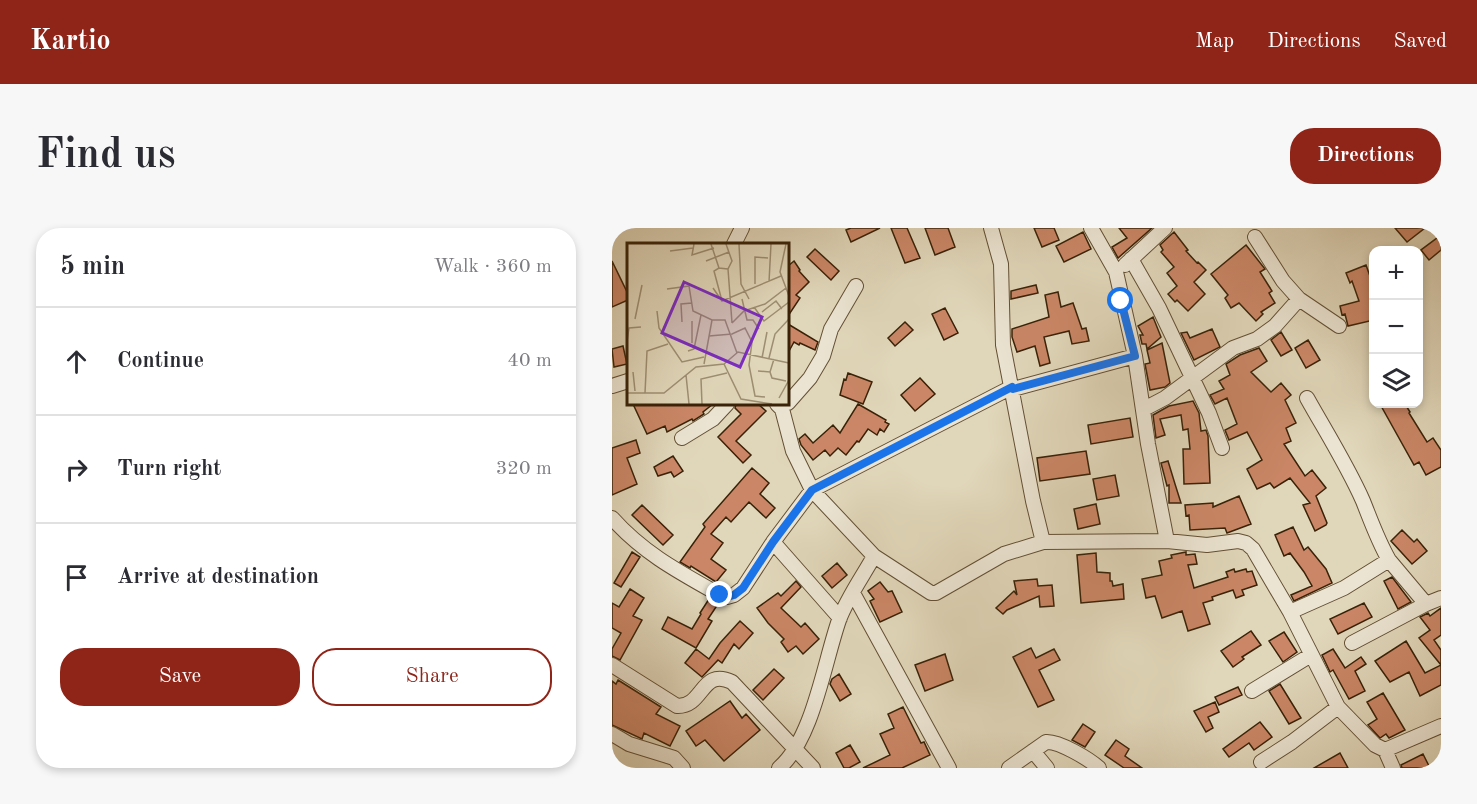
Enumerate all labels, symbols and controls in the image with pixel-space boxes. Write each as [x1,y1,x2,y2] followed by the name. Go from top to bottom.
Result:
[30,28,111,56] text: Kartio
[1195,31,1234,52] text: Map
[1267,31,1361,52] text: Directions
[1394,31,1447,52] text: Saved
[1290,128,1441,184] button: Directions
[36,135,175,177] text: Find us
[627,243,789,405] inset map
[1369,246,1423,408] map controls
[1369,246,1423,300] button: +
[60,254,125,280] text: 5 min
[433,257,552,277] text: Walk · 360 m
[1107,287,1133,313] route start
[1369,300,1423,354] button: −
[60,345,93,378] icon: ahead
[117,350,204,372] text: Continue
[507,351,552,371] text: 40 m
[1369,354,1423,408] button: layers
[60,453,93,486] icon: right
[117,458,221,480] text: Turn right
[496,459,552,479] text: 320 m
[60,561,93,594] icon: arrive
[117,566,319,588] text: Arrive at destination
[706,581,732,607] route end
[60,648,300,706] button: Save
[312,648,552,706] button: Share

